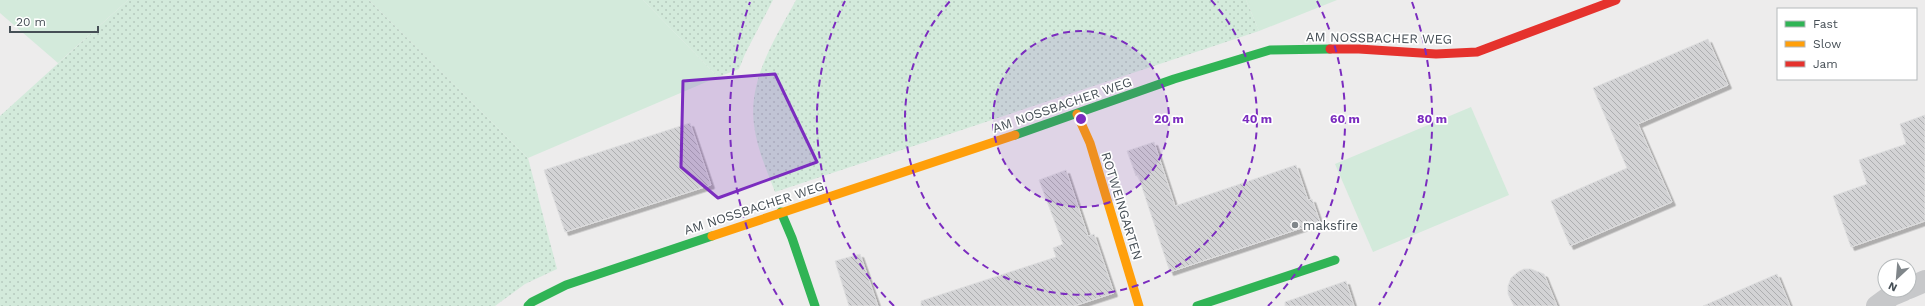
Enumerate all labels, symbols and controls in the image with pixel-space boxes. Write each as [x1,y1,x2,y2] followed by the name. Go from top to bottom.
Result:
[10,8,98,34] scale bar
[1777,8,1917,80] legend
[16,15,46,29] text: 20 m
[1813,17,1838,31] text: Fast
[1306,29,1452,47] street label: AM NOSSBACHER WEG
[1813,37,1841,51] text: Slow
[1813,57,1838,71] text: Jam
[990,74,1134,136] street label: AM NOSSBACHER WEG
[1074,112,1088,126] centre of rings
[1154,112,1184,126] text: 20 m
[1242,112,1272,126] text: 40 m
[1330,112,1360,126] text: 60 m
[1417,112,1447,126] text: 80 m
[1098,150,1146,262] street label: ROTWEINGARTEN
[682,178,826,238] street label: AM NOSSBACHER WEG
[1303,218,1358,233] place label: maksfire
[1290,220,1300,230] marker: maksfire
[1877,258,1917,298] north arrow
[1886,279,1899,294] text: N

